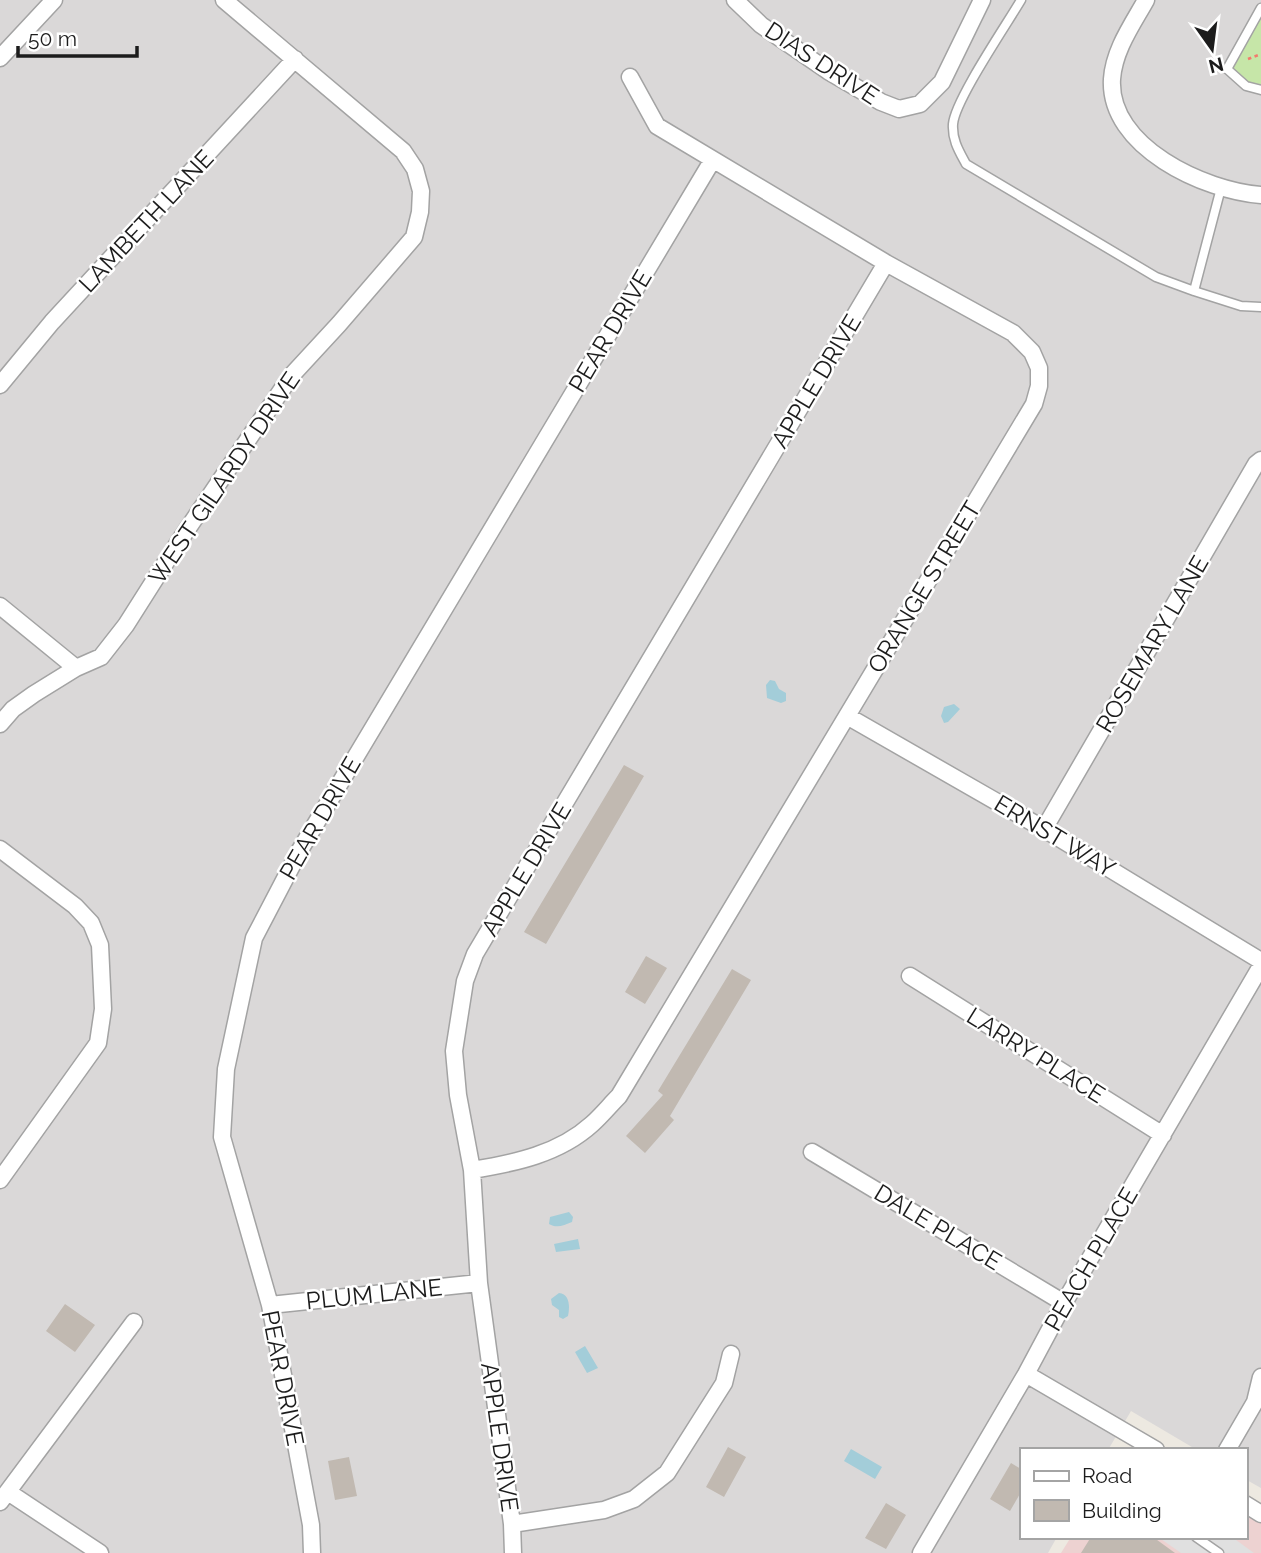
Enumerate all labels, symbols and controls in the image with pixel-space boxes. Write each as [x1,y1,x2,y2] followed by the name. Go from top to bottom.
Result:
[18,14,136,58] scale bar
[1177,14,1247,84] north arrow
[760,16,884,110] street label: DIAS DRIVE
[28,26,77,51] text: 50 m
[1206,53,1226,78] text: N
[73,144,219,298] street label: LAMBETH LANE
[562,265,658,397] street label: PEAR DRIVE
[765,309,867,453] street label: APPLE DRIVE
[142,366,306,590] street label: WEST GILARDY DRIVE
[861,496,987,678] street label: ORANGE STREET
[1090,550,1214,738] street label: ROSEMARY LANE
[273,751,367,885] street label: PEAR DRIVE
[989,789,1121,884] street label: ERNST WAY
[475,797,577,941] street label: APPLE DRIVE
[962,1001,1110,1109] street label: LARRY PLACE
[869,1178,1007,1276] street label: DALE PLACE
[1038,1182,1144,1336] street label: PEACH PLACE
[304,1272,444,1316] street label: PLUM LANE
[256,1308,310,1448] street label: PEAR DRIVE
[475,1360,525,1514] street label: APPLE DRIVE
[1020,1448,1247,1539] legend
[1082,1463,1132,1488] text: Road
[1082,1498,1162,1523] text: Building

